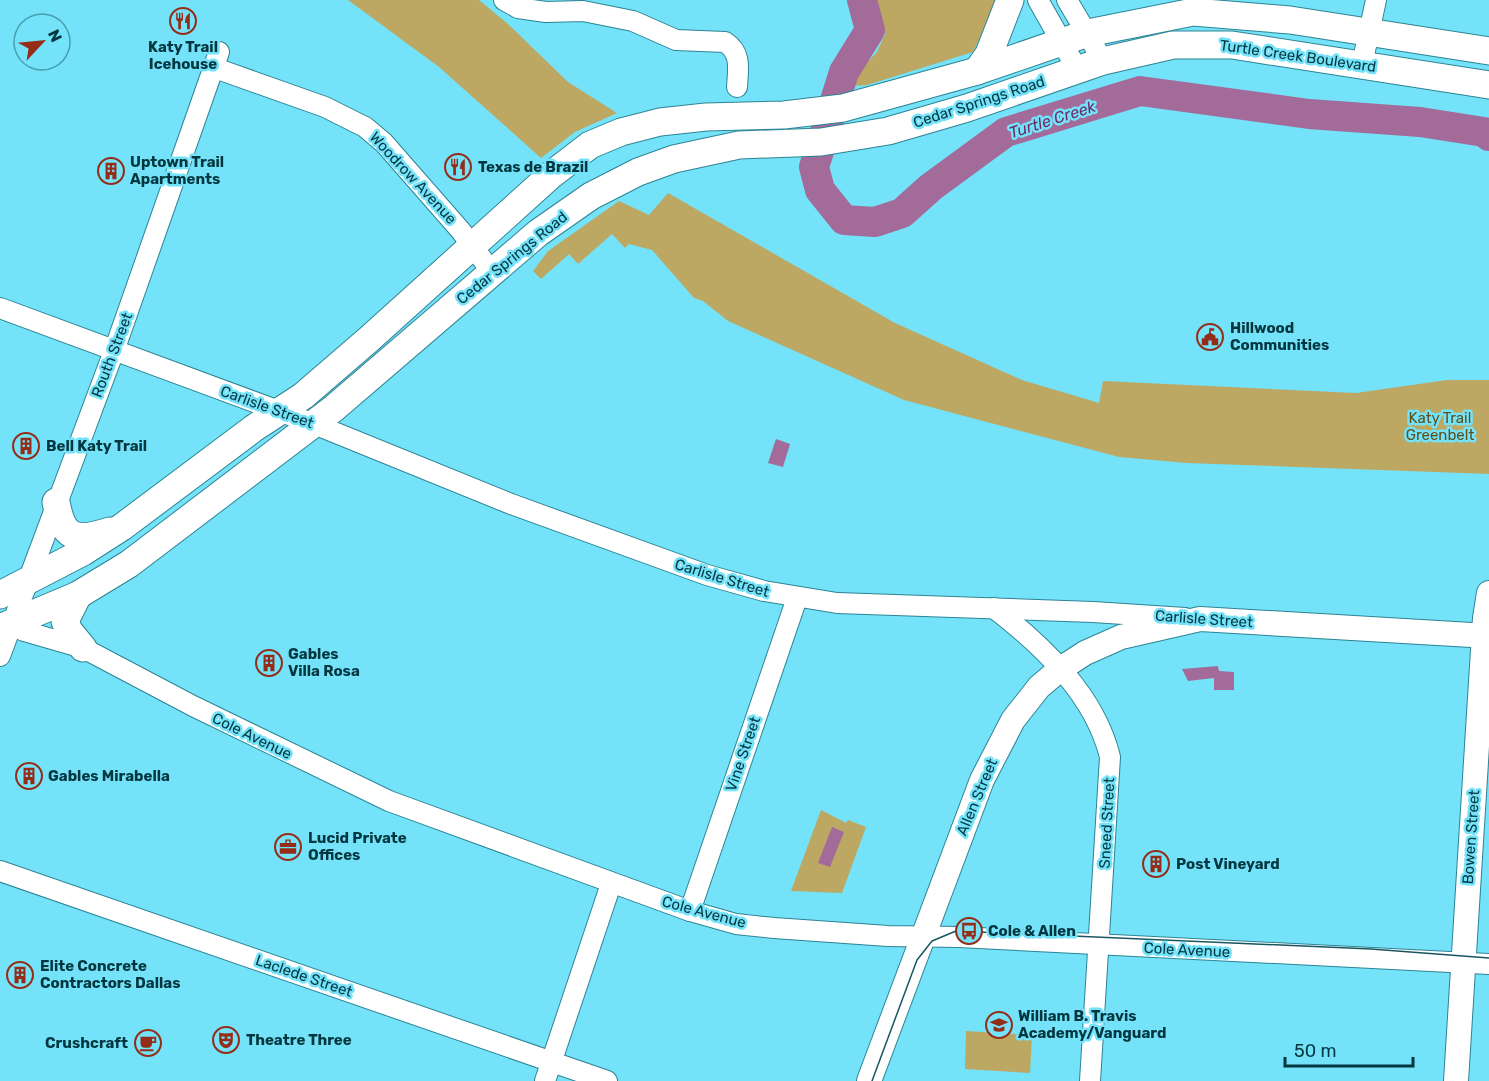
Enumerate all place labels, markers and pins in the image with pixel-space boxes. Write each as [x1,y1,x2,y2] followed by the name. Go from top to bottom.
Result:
[168,6,198,36] restaurant icon: Katy Trail Icehouse
[148,38,218,73] place label: Katy Trail Icehouse
[443,152,473,182] restaurant icon: Texas de Brazil
[130,153,224,188] place label: Uptown Trail Apartments
[96,156,126,186] building icon: Uptown Trail Apartments
[478,158,588,176] place label: Texas de Brazil
[1230,319,1329,354] place label: Hillwood Communities
[1195,322,1225,352] public building icon: Hillwood Communities
[11,431,41,461] building icon: Bell Katy Trail
[46,437,147,455] place label: Bell Katy Trail
[288,645,360,680] place label: Gables Villa Rosa
[254,648,284,678] building icon: Gables Villa Rosa
[14,761,44,791] building icon: Gables Mirabella
[48,767,170,785] place label: Gables Mirabella
[308,829,407,864] place label: Lucid Private Offices
[273,832,303,862] office icon: Lucid Private Offices
[1141,849,1171,879] building icon: Post Vineyard
[1176,855,1280,873] place label: Post Vineyard
[954,916,984,946] bus stop icon: Cole & Allen
[988,922,1076,940] place label: Cole & Allen
[40,957,180,992] place label: Elite Concrete Contractors Dallas
[5,960,35,990] building icon: Elite Concrete Contractors Dallas
[1018,1007,1166,1042] place label: William B. Travis Academy/Vanguard
[984,1010,1014,1040] school or university icon: William B. Travis Academy/Vanguard
[211,1025,241,1055] theatre icon: Theatre Three
[133,1028,163,1058] cafe icon: Crushcraft
[246,1031,352,1049] place label: Theatre Three
[45,1034,128,1052] place label: Crushcraft

